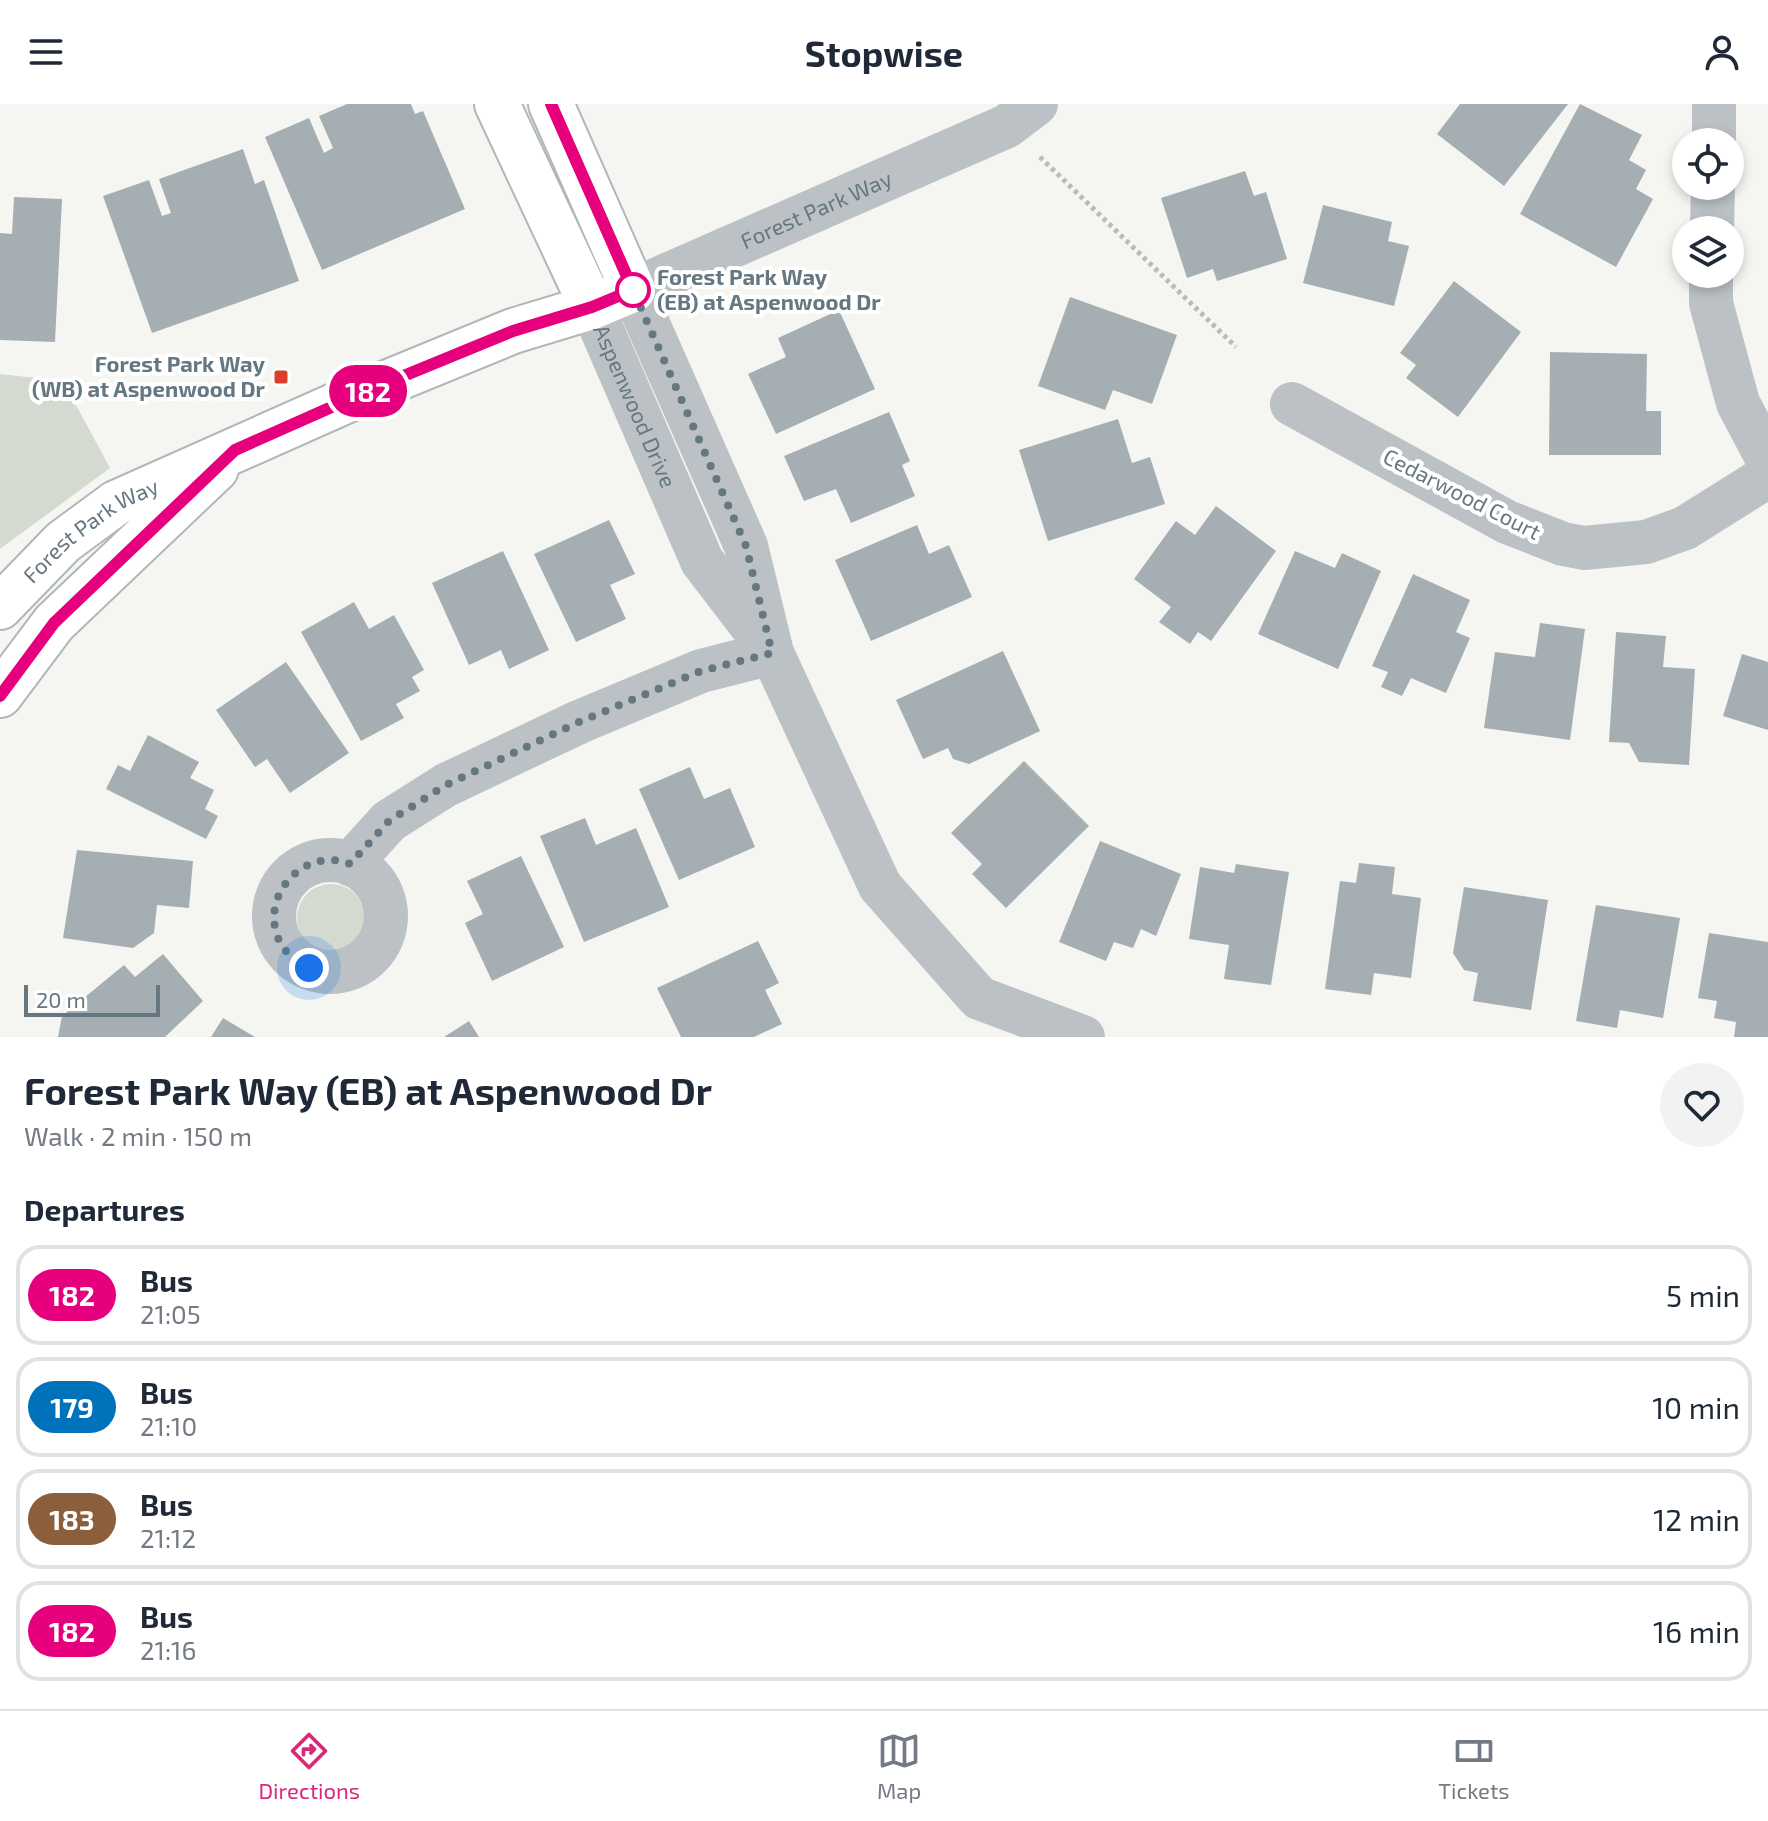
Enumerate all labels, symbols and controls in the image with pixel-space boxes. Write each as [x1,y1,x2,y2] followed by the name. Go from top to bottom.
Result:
[24,30,68,74] icon: menu
[1700,30,1744,74] icon: person
[805,31,963,74] text: Stopwise
[1672,128,1744,288] map controls
[1672,128,1744,200] button: locate
[736,164,896,253] street label: Forest Park Way
[1672,216,1744,288] button: layers
[657,263,881,314] place label: Forest Park Way (EB) at Aspenwood Dr
[616,273,650,307] marker: Forest Park Way (EB) at Aspenwood Dr
[589,320,683,491] street label: Aspenwood Drive
[32,350,266,401] place label: Forest Park Way (WB) at Aspenwood Dr
[322,365,414,417] line badge: 182
[272,368,290,386] marker: Forest Park Way (WB) at Aspenwood Dr
[345,374,391,408] text: 182
[1379,442,1546,544] street label: Cedarwood Court
[17,472,162,588] street label: Forest Park Way
[289,948,329,988] your location
[24,981,160,1017] scale bar
[36,986,86,1012] text: 20 m
[1660,1063,1744,1147] button: heart
[24,1067,712,1113] text: Forest Park Way (EB) at Aspenwood Dr
[24,1120,252,1151] text: Walk · 2 min · 150 m
[24,1191,185,1227] text: Departures
[140,1262,193,1298] text: Bus
[1666,1277,1740,1313] text: 5 min
[49,1278,95,1312] text: 182
[140,1298,201,1329] text: 21:05
[140,1374,193,1410] text: Bus
[1652,1389,1740,1425] text: 10 min
[50,1390,94,1424] text: 179
[140,1410,197,1441] text: 21:10
[140,1486,193,1522] text: Bus
[1653,1501,1740,1537] text: 12 min
[49,1502,95,1536] text: 183
[140,1522,196,1553] text: 21:12
[140,1598,193,1634] text: Bus
[1653,1613,1740,1649] text: 16 min
[49,1614,95,1648] text: 182
[140,1634,196,1665] text: 21:16
[259,1729,360,1803] tab: Directions
[877,1729,921,1803] tab: Map
[1438,1729,1509,1803] tab: Tickets

